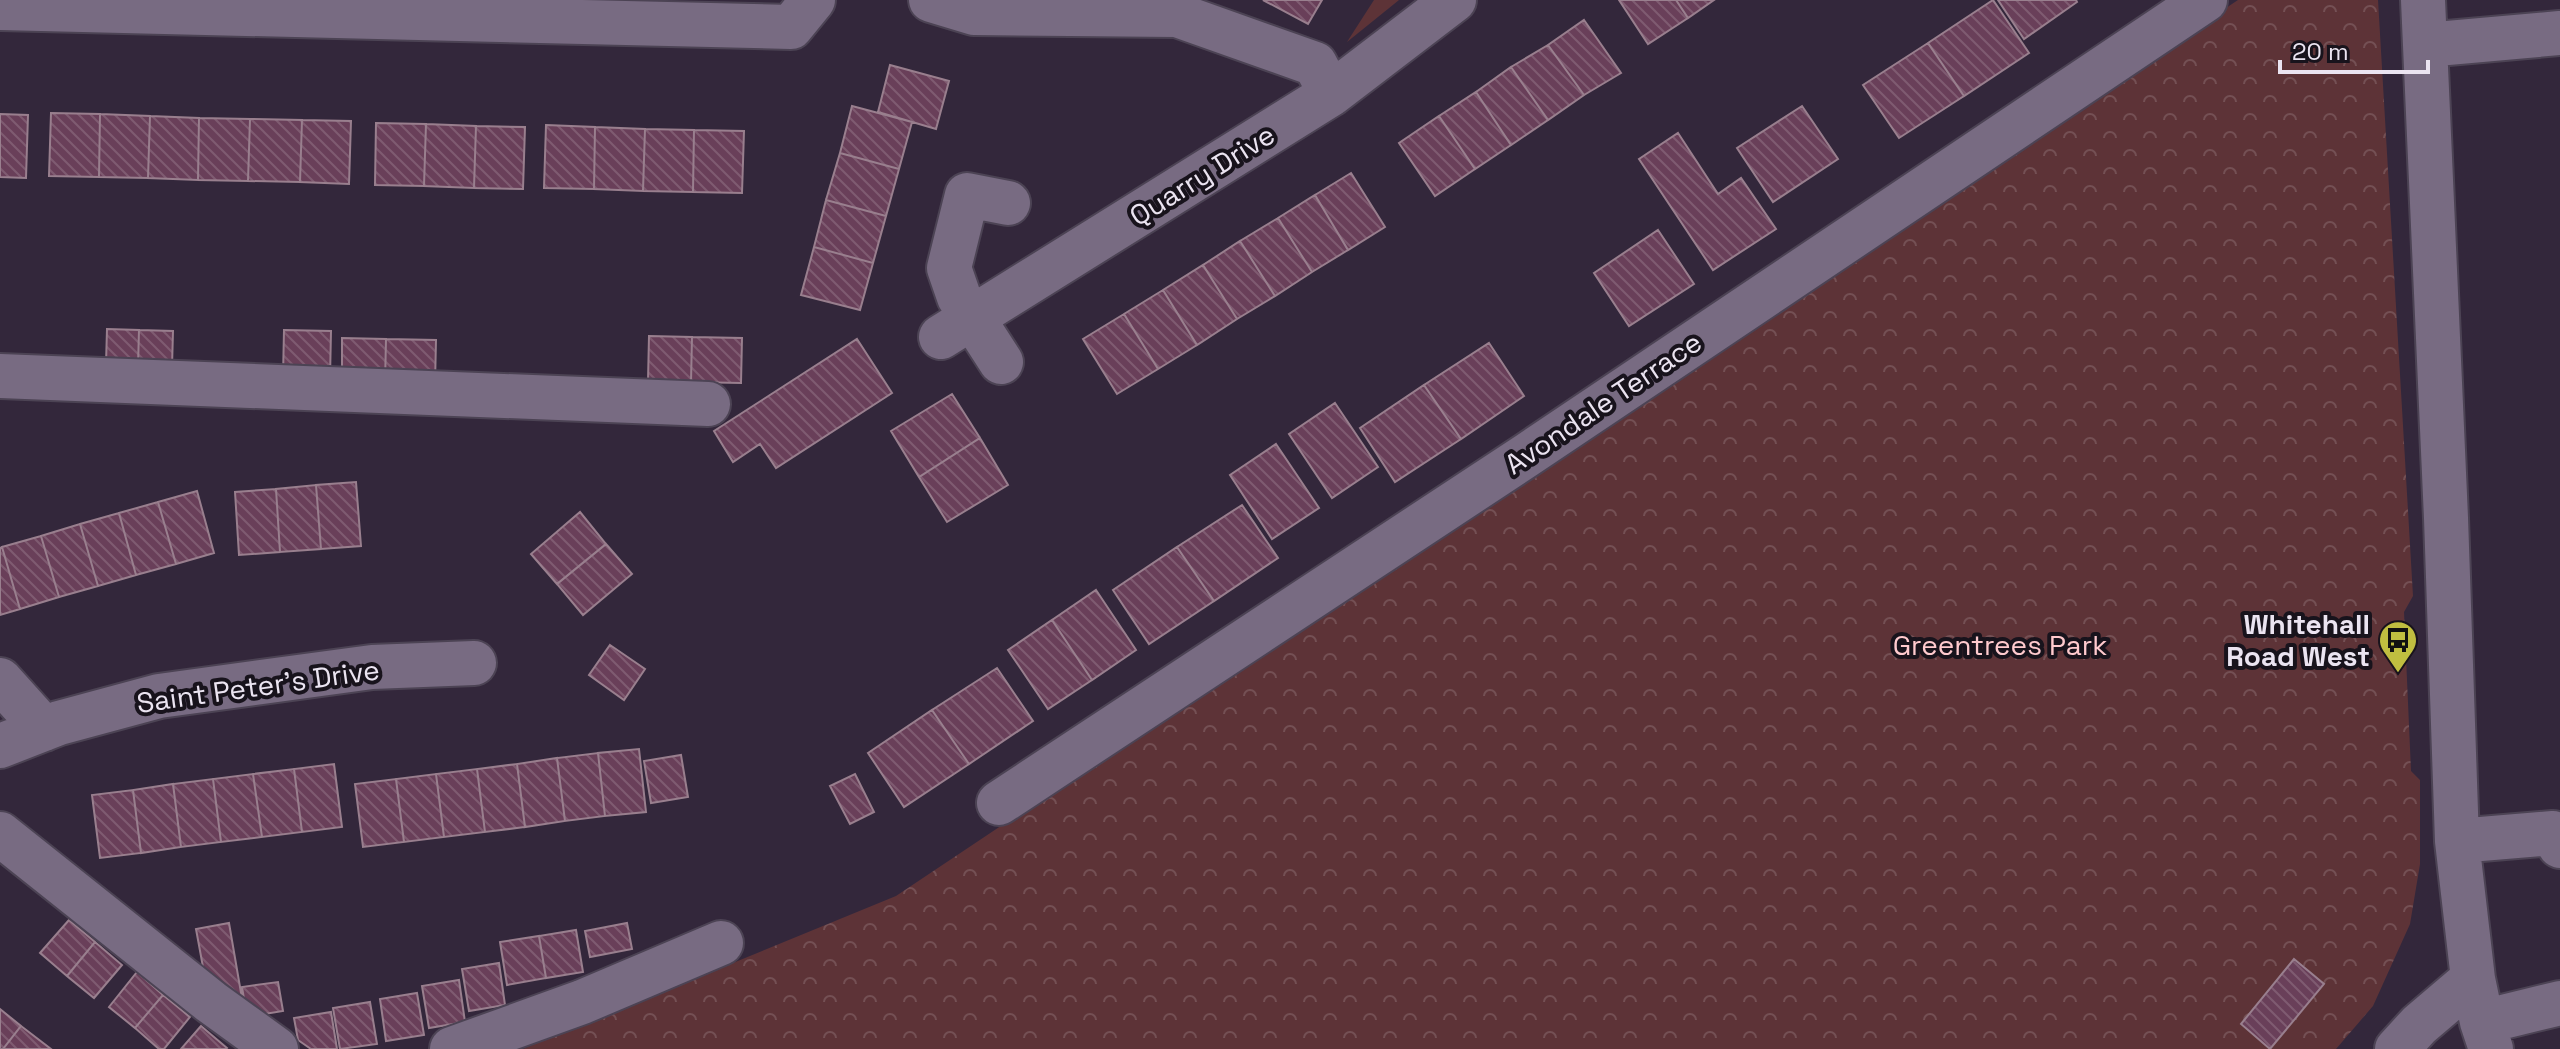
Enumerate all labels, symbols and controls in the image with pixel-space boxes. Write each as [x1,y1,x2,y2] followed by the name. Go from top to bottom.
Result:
[2280,24,2428,74] scale bar
[2292,36,2349,67] text: 20 m
[1123,116,1281,234] street label: Quarry Drive
[1498,324,1708,482] street label: Avondale Terrace
[2226,606,2370,674] place label: Whitehall Road West
[2377,619,2419,674] bus stop icon: Whitehall Road West
[1893,627,2107,663] park label: Greentrees Park
[134,651,382,721] street label: Saint Peter's Drive

